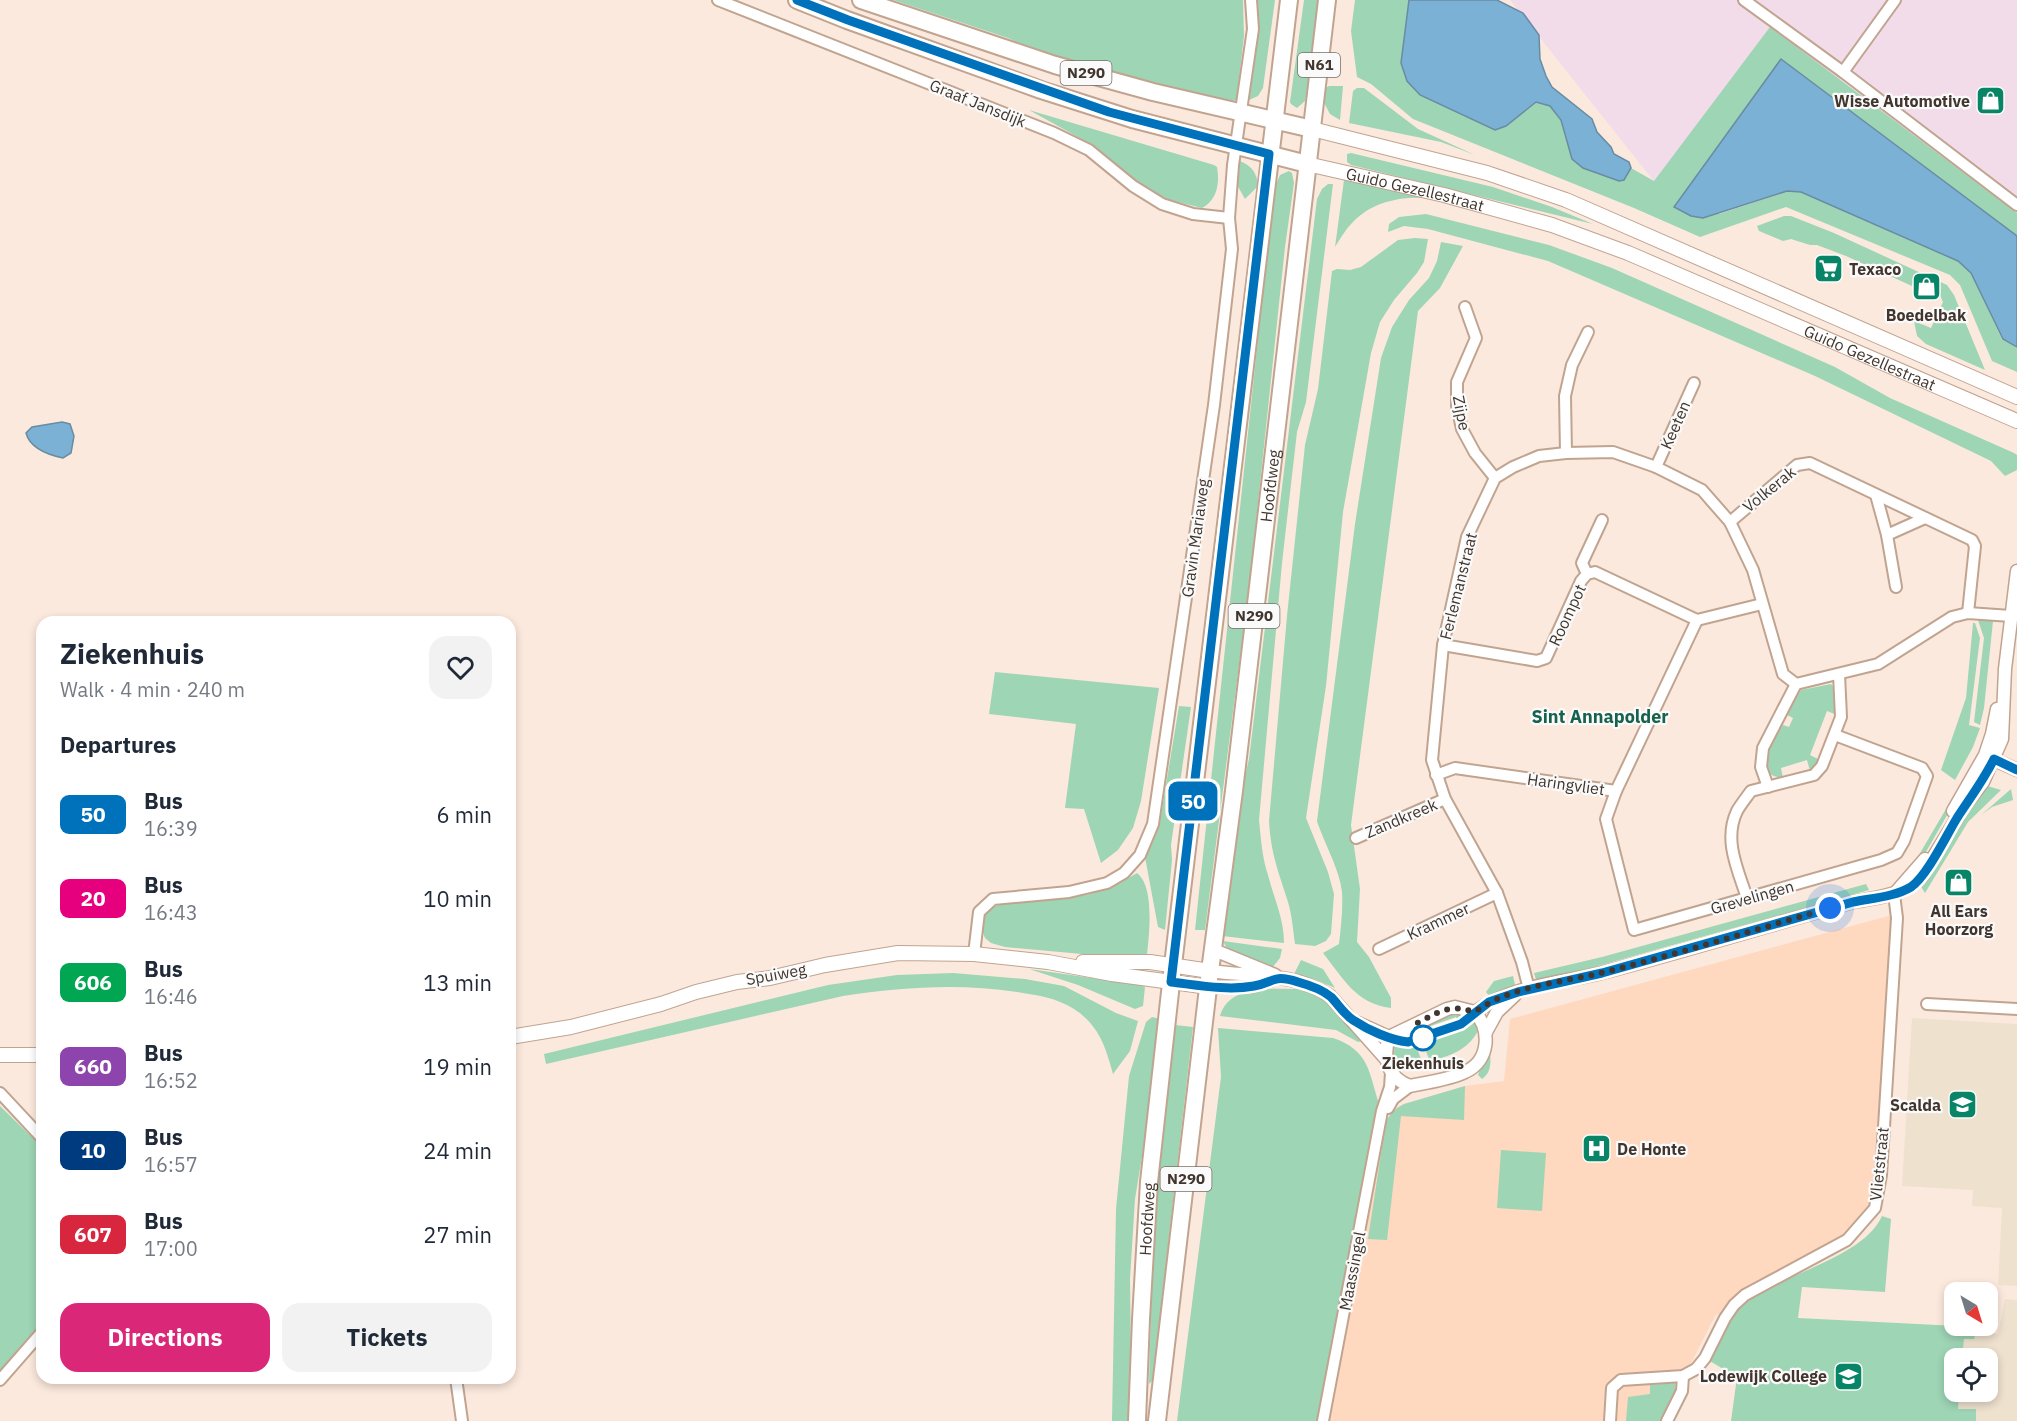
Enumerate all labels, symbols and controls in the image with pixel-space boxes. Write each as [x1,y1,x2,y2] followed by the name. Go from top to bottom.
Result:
[1298,53,1340,77] road number: N61
[1060,61,1112,85] road number: N290
[927,75,1030,132] street label: Graaf Jansdijk
[1975,85,2007,117] shop icon: Wisse Automotive
[1834,91,1970,111] place label: Wisse Automotive
[1344,163,1486,216] street label: Guido Gezellestraat
[1812,253,1844,285] supermarket icon: Texaco
[1849,259,1901,279] place label: Texaco
[1910,271,1942,303] shop icon: Boedelbak
[1886,305,1967,325] place label: Boedelbak
[1801,320,1939,395] street label: Guido Gezellestraat
[1449,394,1475,432] street label: Zijpe
[1656,398,1694,452] street label: Keeten
[1256,448,1284,523] street label: Hoofdweg
[1738,461,1800,516] street label: Volkerak
[1177,477,1213,599] street label: Gravin Mariaweg
[1435,530,1481,642] street label: Ferlemanstraat
[1544,581,1590,649] street label: Roompot
[1228,604,1280,628] road number: N290
[60,635,204,672] text: Ziekenhuis
[429,636,492,699] button: heart
[60,676,245,703] text: Walk · 4 min · 240 m
[1531,705,1669,728] district label: Sint Annapolder
[60,730,176,759] text: Departures
[1526,769,1606,799] street label: Haringvliet
[1166,782,1220,820] line badge: 50
[144,786,183,815] text: Bus
[1180,787,1206,815] text: 50
[1362,794,1441,842] street label: Zandkreek
[80,800,106,828] text: 50
[436,800,492,829] text: 6 min
[144,815,198,842] text: 16:39
[1943,867,1975,899] shop icon: All Ears Hoorzorg
[144,870,183,899] text: Bus
[1708,876,1796,918] street label: Grevelingen
[80,884,106,912] text: 20
[423,884,492,913] text: 10 min
[1815,893,1845,923] your location
[1403,898,1473,944] street label: Krammer
[144,899,198,926] text: 16:43
[1925,901,1993,939] place label: All Ears Hoorzorg
[144,954,183,983] text: Bus
[744,959,808,989] street label: Spuiweg
[74,968,112,996] text: 606
[423,968,492,997] text: 13 min
[144,983,198,1010] text: 16:46
[1410,1025,1436,1051] marker: Ziekenhuis
[144,1038,183,1067] text: Bus
[74,1052,112,1080] text: 660
[423,1052,492,1081] text: 19 min
[1382,1053,1464,1073] place label: Ziekenhuis
[144,1067,198,1094] text: 16:52
[1946,1089,1978,1121] school or university icon: Scalda
[1890,1095,1941,1115] place label: Scalda
[144,1122,183,1151] text: Bus
[1865,1126,1893,1202] street label: Vlietstraat
[1580,1133,1612,1165] hospital icon: De Honte
[80,1136,106,1164] text: 10
[423,1136,492,1165] text: 24 min
[1617,1139,1686,1159] place label: De Honte
[144,1151,198,1178] text: 16:57
[1160,1167,1212,1191] road number: N290
[1135,1182,1159,1256] street label: Hoofdweg
[144,1206,183,1235] text: Bus
[74,1220,112,1248] text: 607
[423,1220,492,1249] text: 27 min
[1335,1230,1369,1312] street label: Maassingel
[144,1235,198,1262] text: 17:00
[1944,1282,1998,1336] north arrow
[1944,1282,1998,1402] map controls
[60,1303,270,1372] button: Directions
[282,1303,492,1372] button: Tickets
[1944,1348,1998,1402] button: locate
[1832,1360,1864,1392] school or university icon: Lodewijk College
[1700,1366,1827,1386] place label: Lodewijk College

